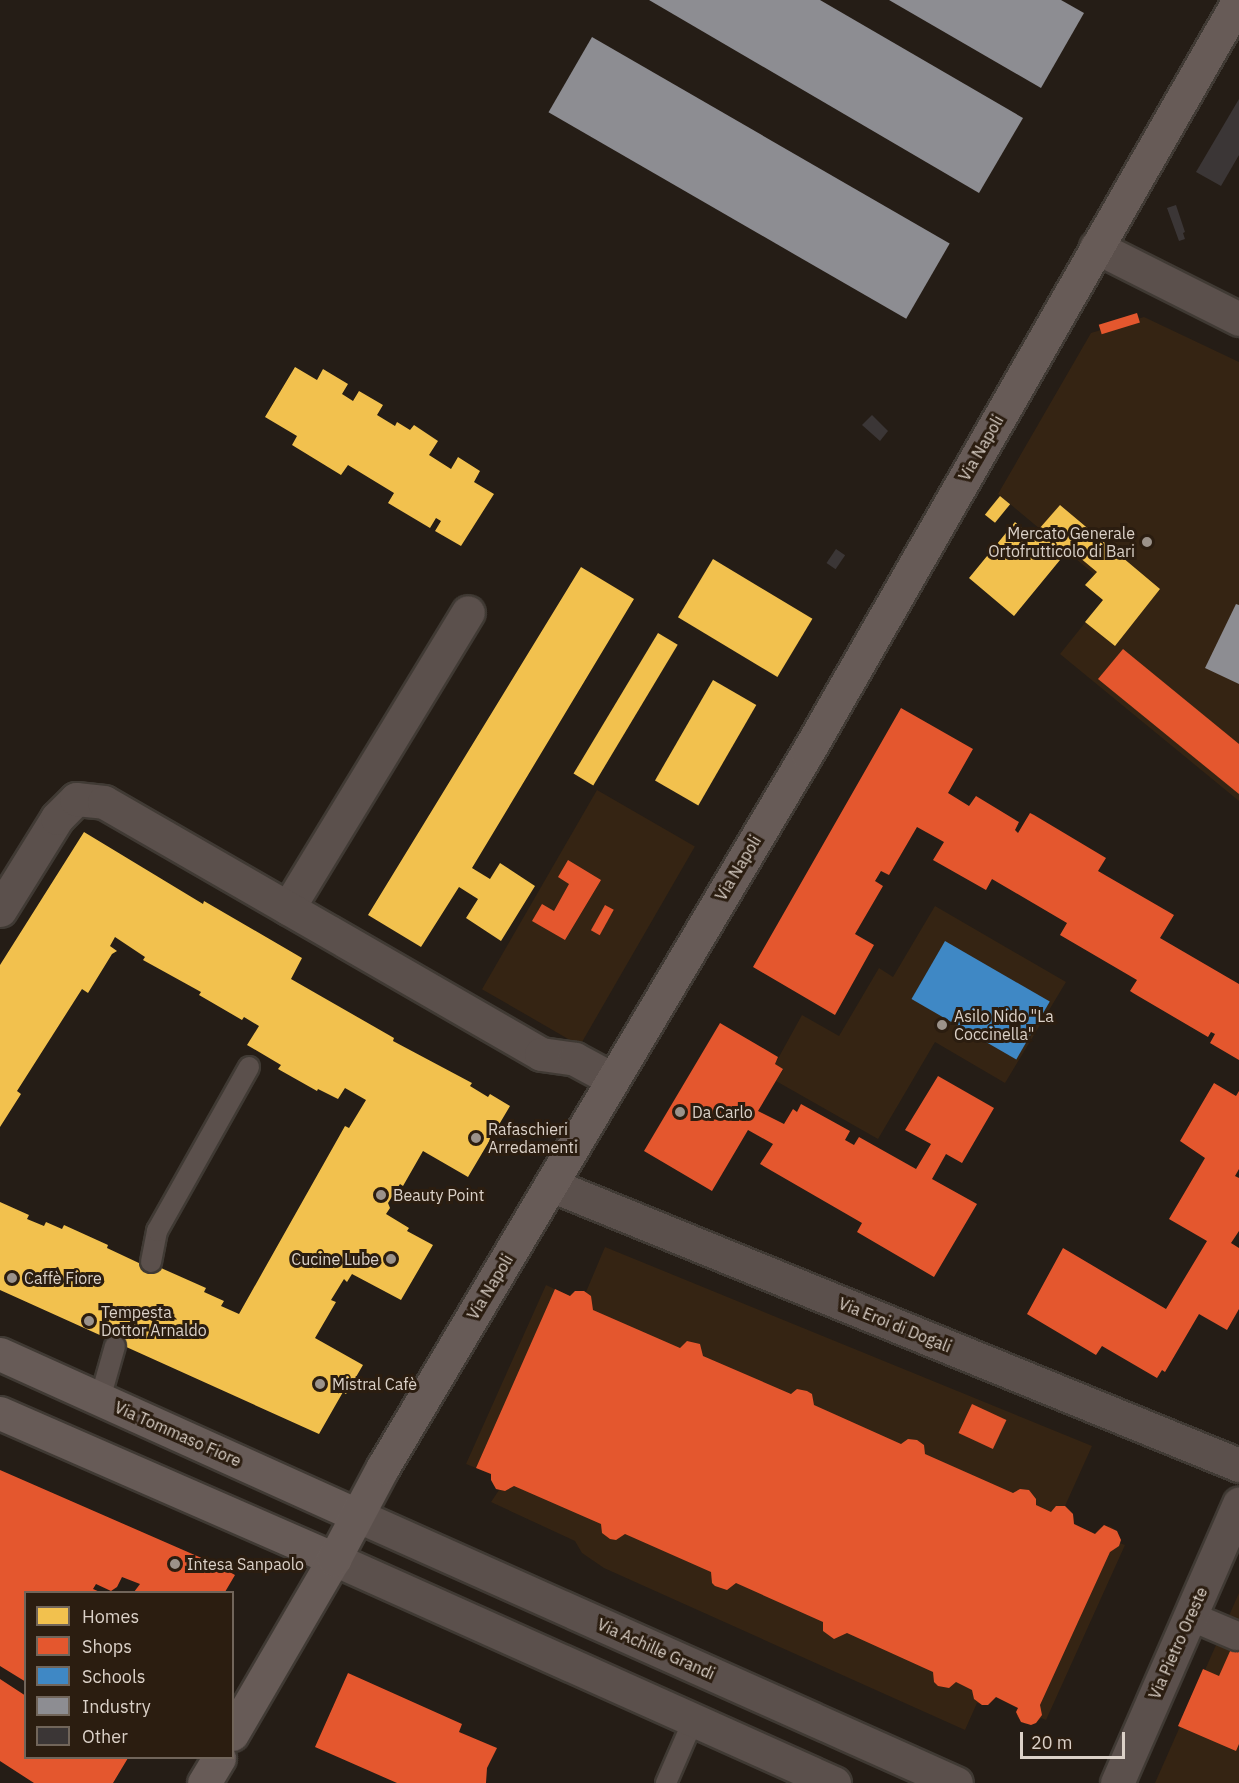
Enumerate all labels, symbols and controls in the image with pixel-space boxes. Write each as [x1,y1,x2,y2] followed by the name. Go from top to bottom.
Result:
[955,412,1007,484] street label: Via Napoli
[988,523,1135,561] place label: Mercato Generale Ortofrutticolo di Bari
[1140,535,1154,549] marker: Mercato Generale Ortofrutticolo di Bari
[711,832,765,904] street label: Via Napoli
[954,1006,1054,1044] place label: Asilo Nido "La Coccinella"
[935,1018,949,1032] marker: Asilo Nido "La Coccinella"
[692,1102,753,1122] place label: Da Carlo
[673,1105,687,1119] marker: Da Carlo
[488,1119,578,1157] place label: Rafaschieri Arredamenti
[469,1131,483,1145] marker: Rafaschieri Arredamenti
[393,1185,484,1205] place label: Beauty Point
[374,1188,388,1202] marker: Beauty Point
[291,1249,379,1269] place label: Cucine Lube
[463,1251,517,1323] street label: Via Napoli
[384,1252,398,1266] marker: Cucine Lube
[24,1268,102,1288] place label: Caffè Fiore
[5,1271,19,1285] marker: Caffè Fiore
[836,1294,954,1356] street label: Via Eroi di Dogali
[101,1302,207,1340] place label: Tempesta Dottor Arnaldo
[82,1314,96,1328] marker: Tempesta Dottor Arnaldo
[332,1374,417,1394] place label: Mistral Cafè
[313,1377,327,1391] marker: Mistral Cafè
[112,1397,244,1471] street label: Via Tommaso Fiore
[187,1554,304,1574] place label: Intesa Sanpaolo
[168,1557,182,1571] marker: Intesa Sanpaolo
[1145,1584,1211,1702] street label: Via Pietro Oreste
[24,1591,234,1759] legend
[82,1605,139,1628] text: Homes
[594,1615,718,1683] street label: Via Achille Grandi
[82,1635,132,1658] text: Shops
[82,1665,146,1688] text: Schools
[82,1695,151,1718] text: Industry
[1023,1720,1128,1758] scale bar
[82,1725,128,1748] text: Other
[1031,1731,1073,1754] text: 20 m

